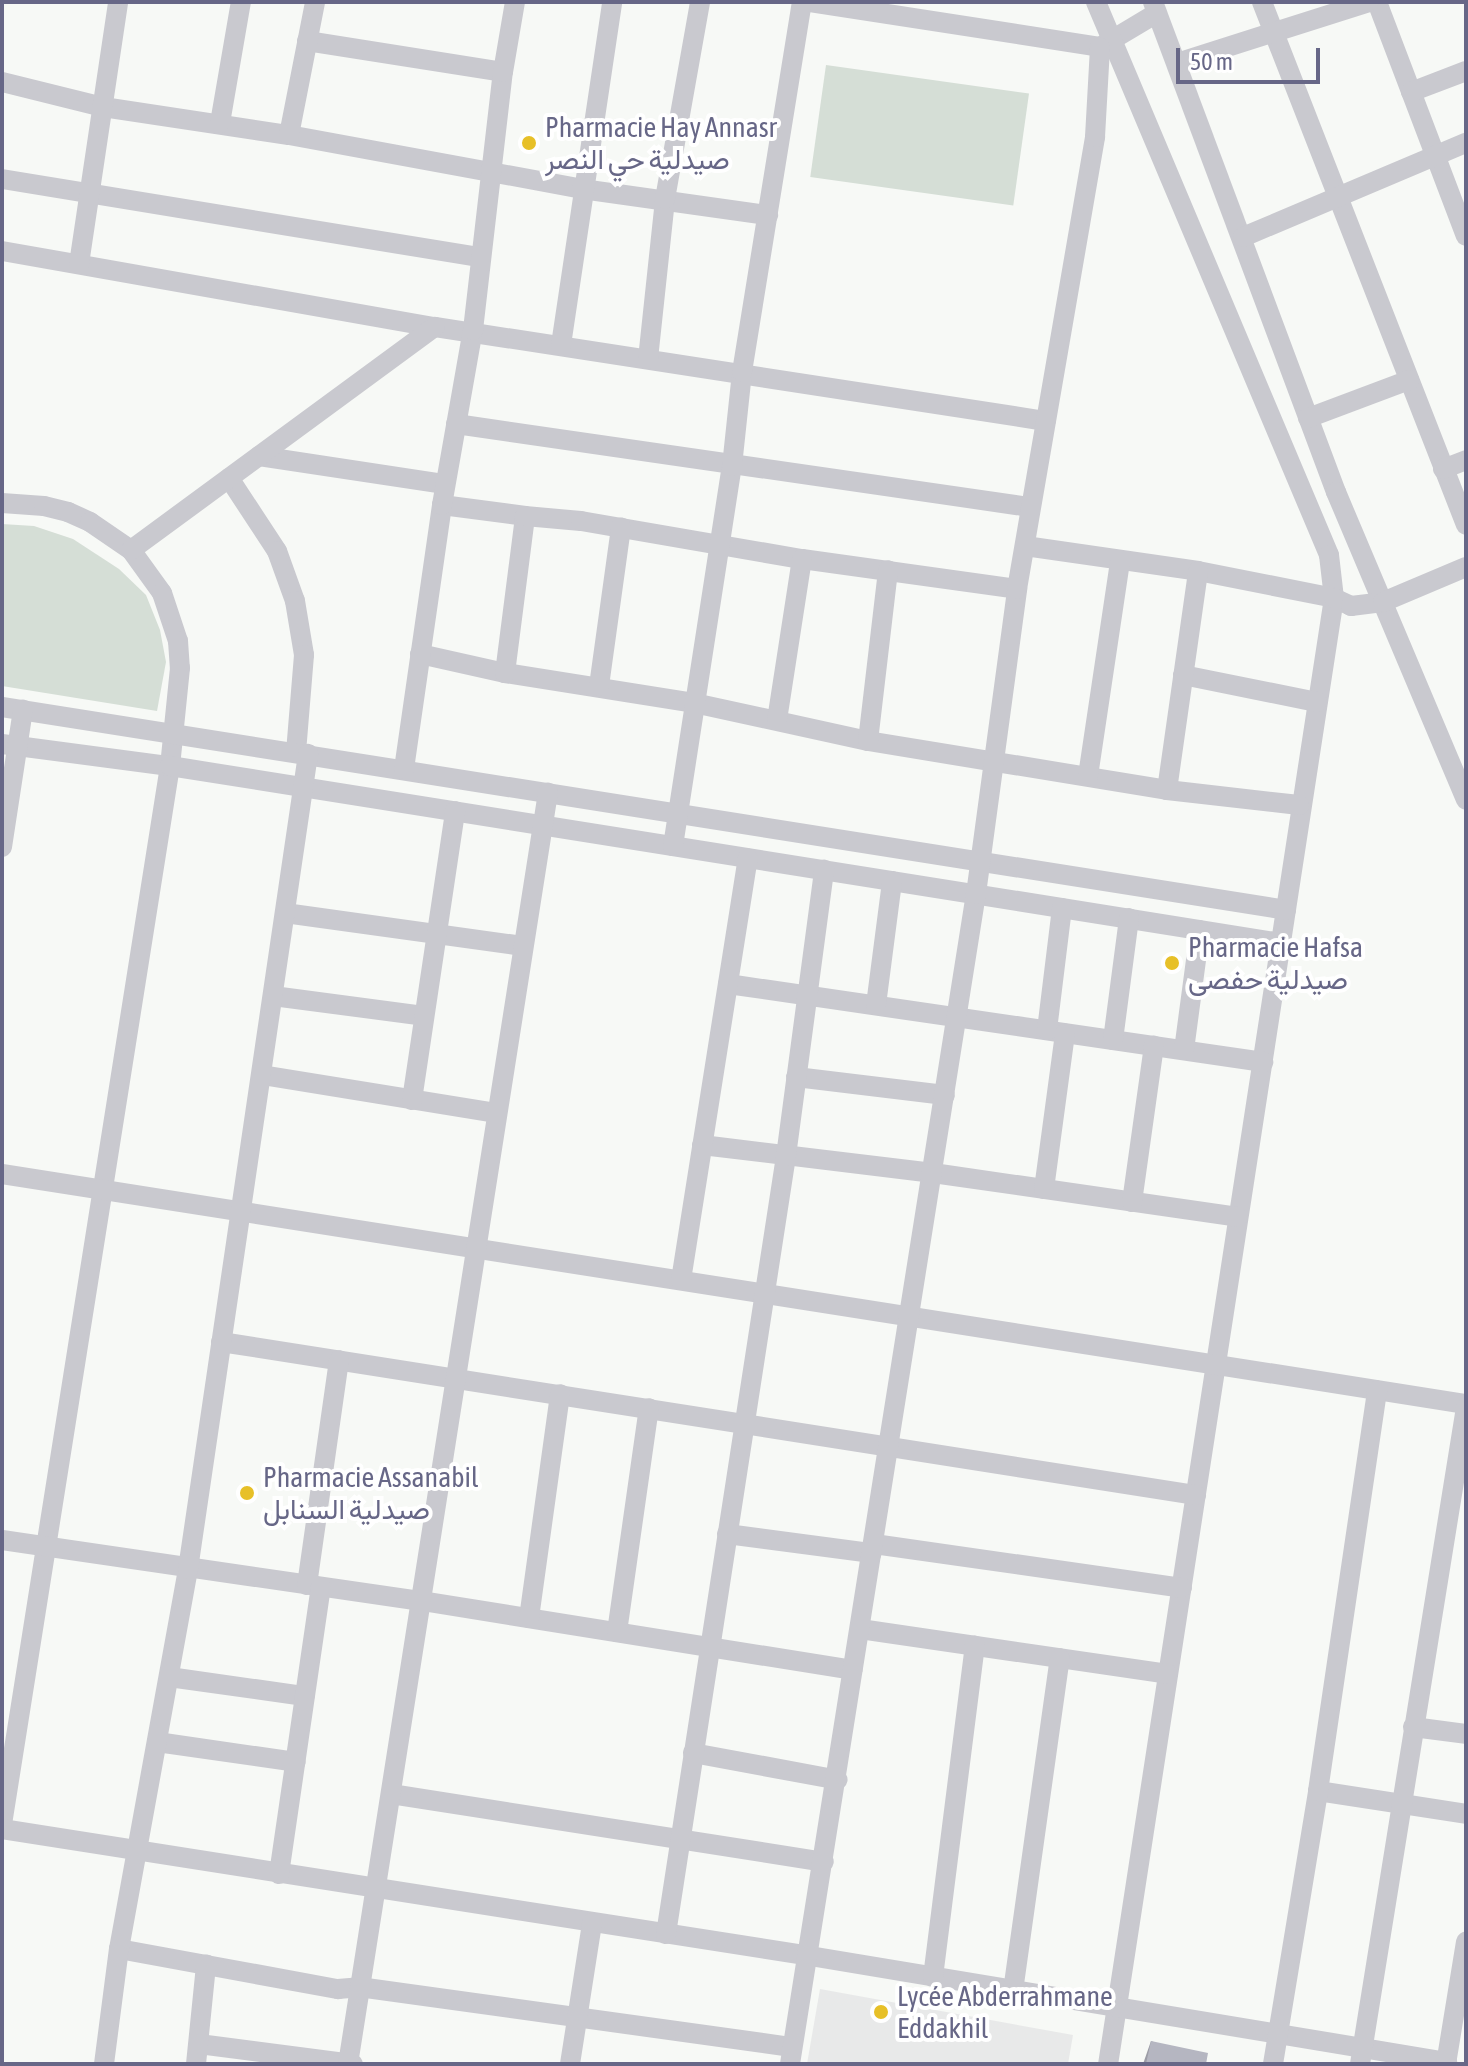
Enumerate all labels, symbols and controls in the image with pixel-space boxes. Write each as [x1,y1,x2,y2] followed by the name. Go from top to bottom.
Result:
[1180,32,1324,82] scale bar
[1190,48,1233,75] text: 50 m
[545,110,777,176] place label: Pharmacie Hay Annasr صيدلية حي النصر
[520,134,538,152] marker: Pharmacie Hay Annasr صيدلية حي النصر
[1188,930,1363,996] place label: Pharmacie Hafsa صيدلية حفصى
[1163,954,1181,972] marker: Pharmacie Hafsa صيدلية حفصى
[263,1460,478,1526] place label: Pharmacie Assanabil صيدلية السنابل
[238,1484,256,1502] marker: Pharmacie Assanabil صيدلية السنابل
[897,1979,1113,2045] place label: Lycée Abderrahmane Eddakhil
[872,2003,890,2021] marker: Lycée Abderrahmane Eddakhil

